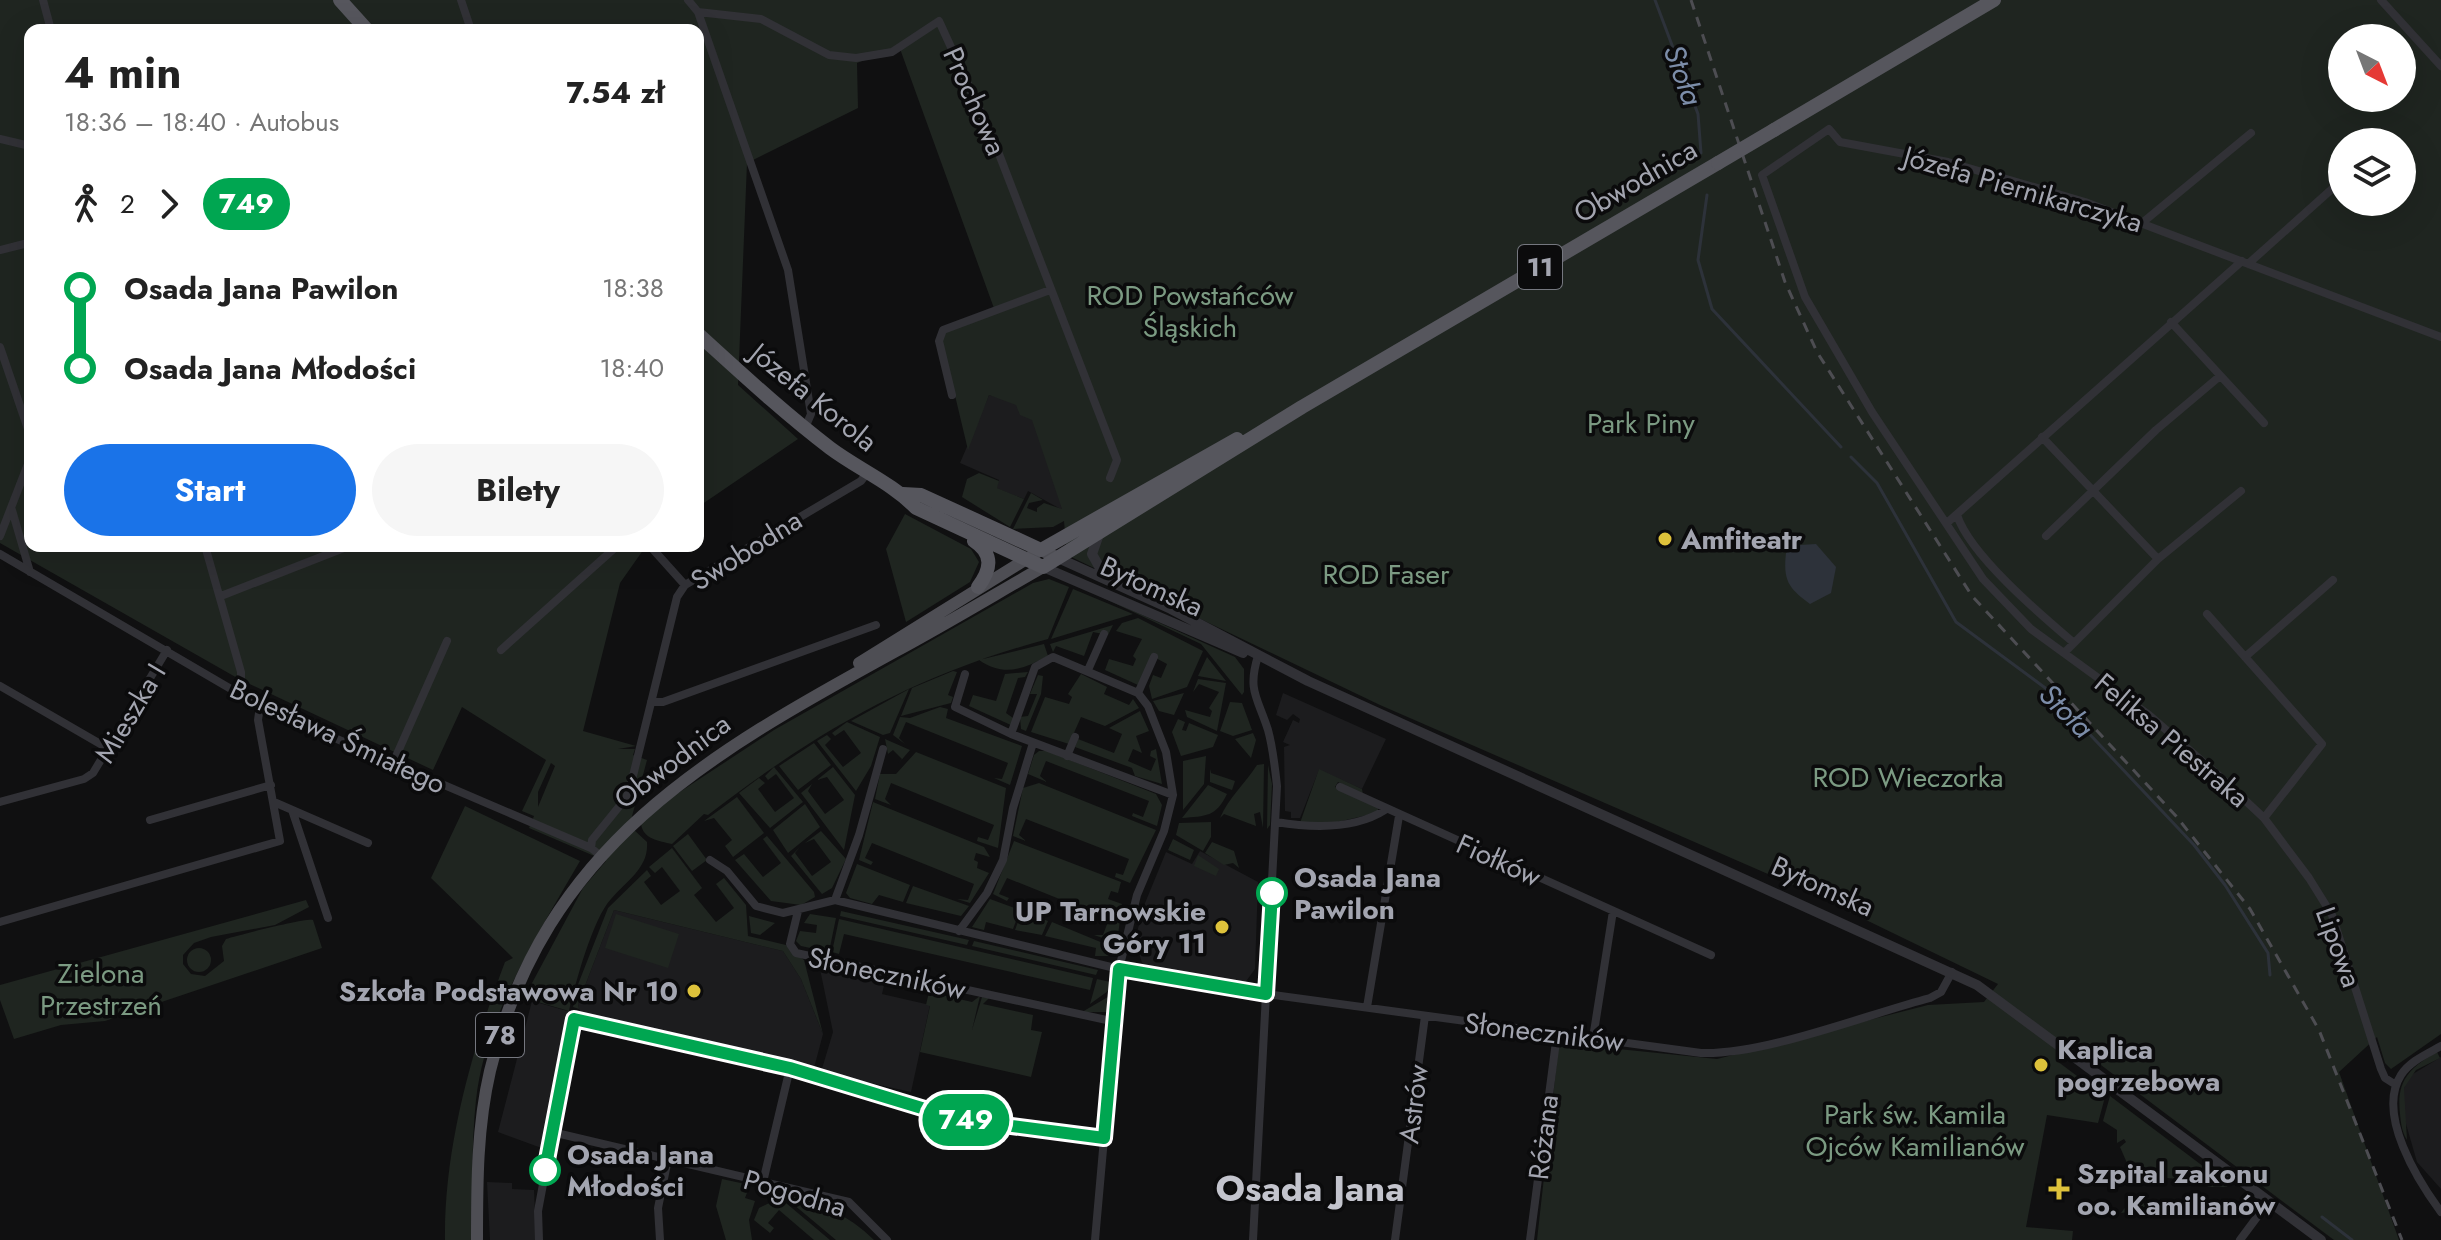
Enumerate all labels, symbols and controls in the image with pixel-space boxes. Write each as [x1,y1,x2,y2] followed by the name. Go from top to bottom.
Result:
[2328,24,2416,112] north arrow
[2328,24,2416,216] map controls
[1653,38,1714,112] water label: Stoła
[932,40,1017,162] street label: Prochowa
[64,41,181,105] text: 4 min
[566,71,664,114] text: 7.54 zł
[64,103,339,141] text: 18:36 – 18:40 · Autobus
[2328,128,2416,216] button: layers
[1566,130,1705,233] street label: Obwodnica
[1895,135,2147,243] street label: Józefa Piernikarczyka
[64,182,108,226] icon: walk
[147,182,191,226] icon: forward
[219,183,274,224] text: 749
[120,185,135,223] text: 2
[1518,245,1562,289] road number: 11
[124,267,399,310] text: Osada Jana Pawilon
[602,269,664,307] text: 18:38
[1086,275,1294,348] park label: ROD Powstańców Śląskich
[738,331,886,461] street label: Józefa Korola
[124,347,416,390] text: Osada Jana Młodości
[600,349,664,387] text: 18:40
[1587,403,1696,444] park label: Park Piny
[64,444,356,536] button: Start
[372,444,664,536] button: Bilety
[683,500,810,601] street label: Swobodna
[1680,519,1803,560] place label: Amfiteatr
[1656,530,1674,548] marker: Amfiteatr
[1094,546,1210,627] street label: Bytomska
[1322,554,1450,595] park label: ROD Faser
[85,656,176,771] street label: Mieszka I
[2085,663,2258,817] street label: Feliksa Piestraka
[223,668,452,804] street label: Bolesława Śmiałego
[2029,673,2104,748] water label: Stoła
[606,704,739,819] street label: Obwodnica
[1812,757,2004,798] park label: ROD Wieczorka
[1450,824,1548,897] street label: Fiołków
[1765,846,1881,927] street label: Bytomska
[1294,857,1441,930] place label: Osada Jana Pawilon
[1257,878,1287,908] marker: Osada Jana Pawilon
[1015,891,1206,964] place label: UP Tarnowskie Góry 11
[2305,901,2372,993] street label: Lipowa
[1213,918,1231,936] marker: UP Tarnowskie Góry 11
[804,937,970,1010] street label: Słoneczników
[40,953,162,1026] park label: Zielona Przestrzeń
[339,971,678,1012] place label: Szkoła Podstawowa Nr 10
[685,982,703,1000] marker: Szkoła Podstawowa Nr 10
[1462,1002,1626,1063] street label: Słoneczników
[476,1013,524,1057] road number: 78
[2057,1029,2220,1102] place label: Kaplica pogrzebowa
[2032,1056,2050,1074] marker: Kaplica pogrzebowa
[1388,1062,1439,1146] street label: Astrów
[1518,1092,1569,1182] street label: Różana
[920,1094,1012,1146] line badge: 749
[1805,1094,2025,1167] park label: Park św. Kamila Ojców Kamilianów
[938,1099,994,1140] text: 749
[567,1134,714,1207] place label: Osada Jana Młodości
[2077,1153,2276,1226] place label: Szpital zakonu oo. Kamilianów
[530,1155,560,1185] marker: Osada Jana Młodości
[739,1159,851,1228] street label: Pogodna
[1215,1162,1405,1214] district label: Osada Jana
[2048,1178,2070,1200] marker: Szpital zakonu oo. Kamilianów

